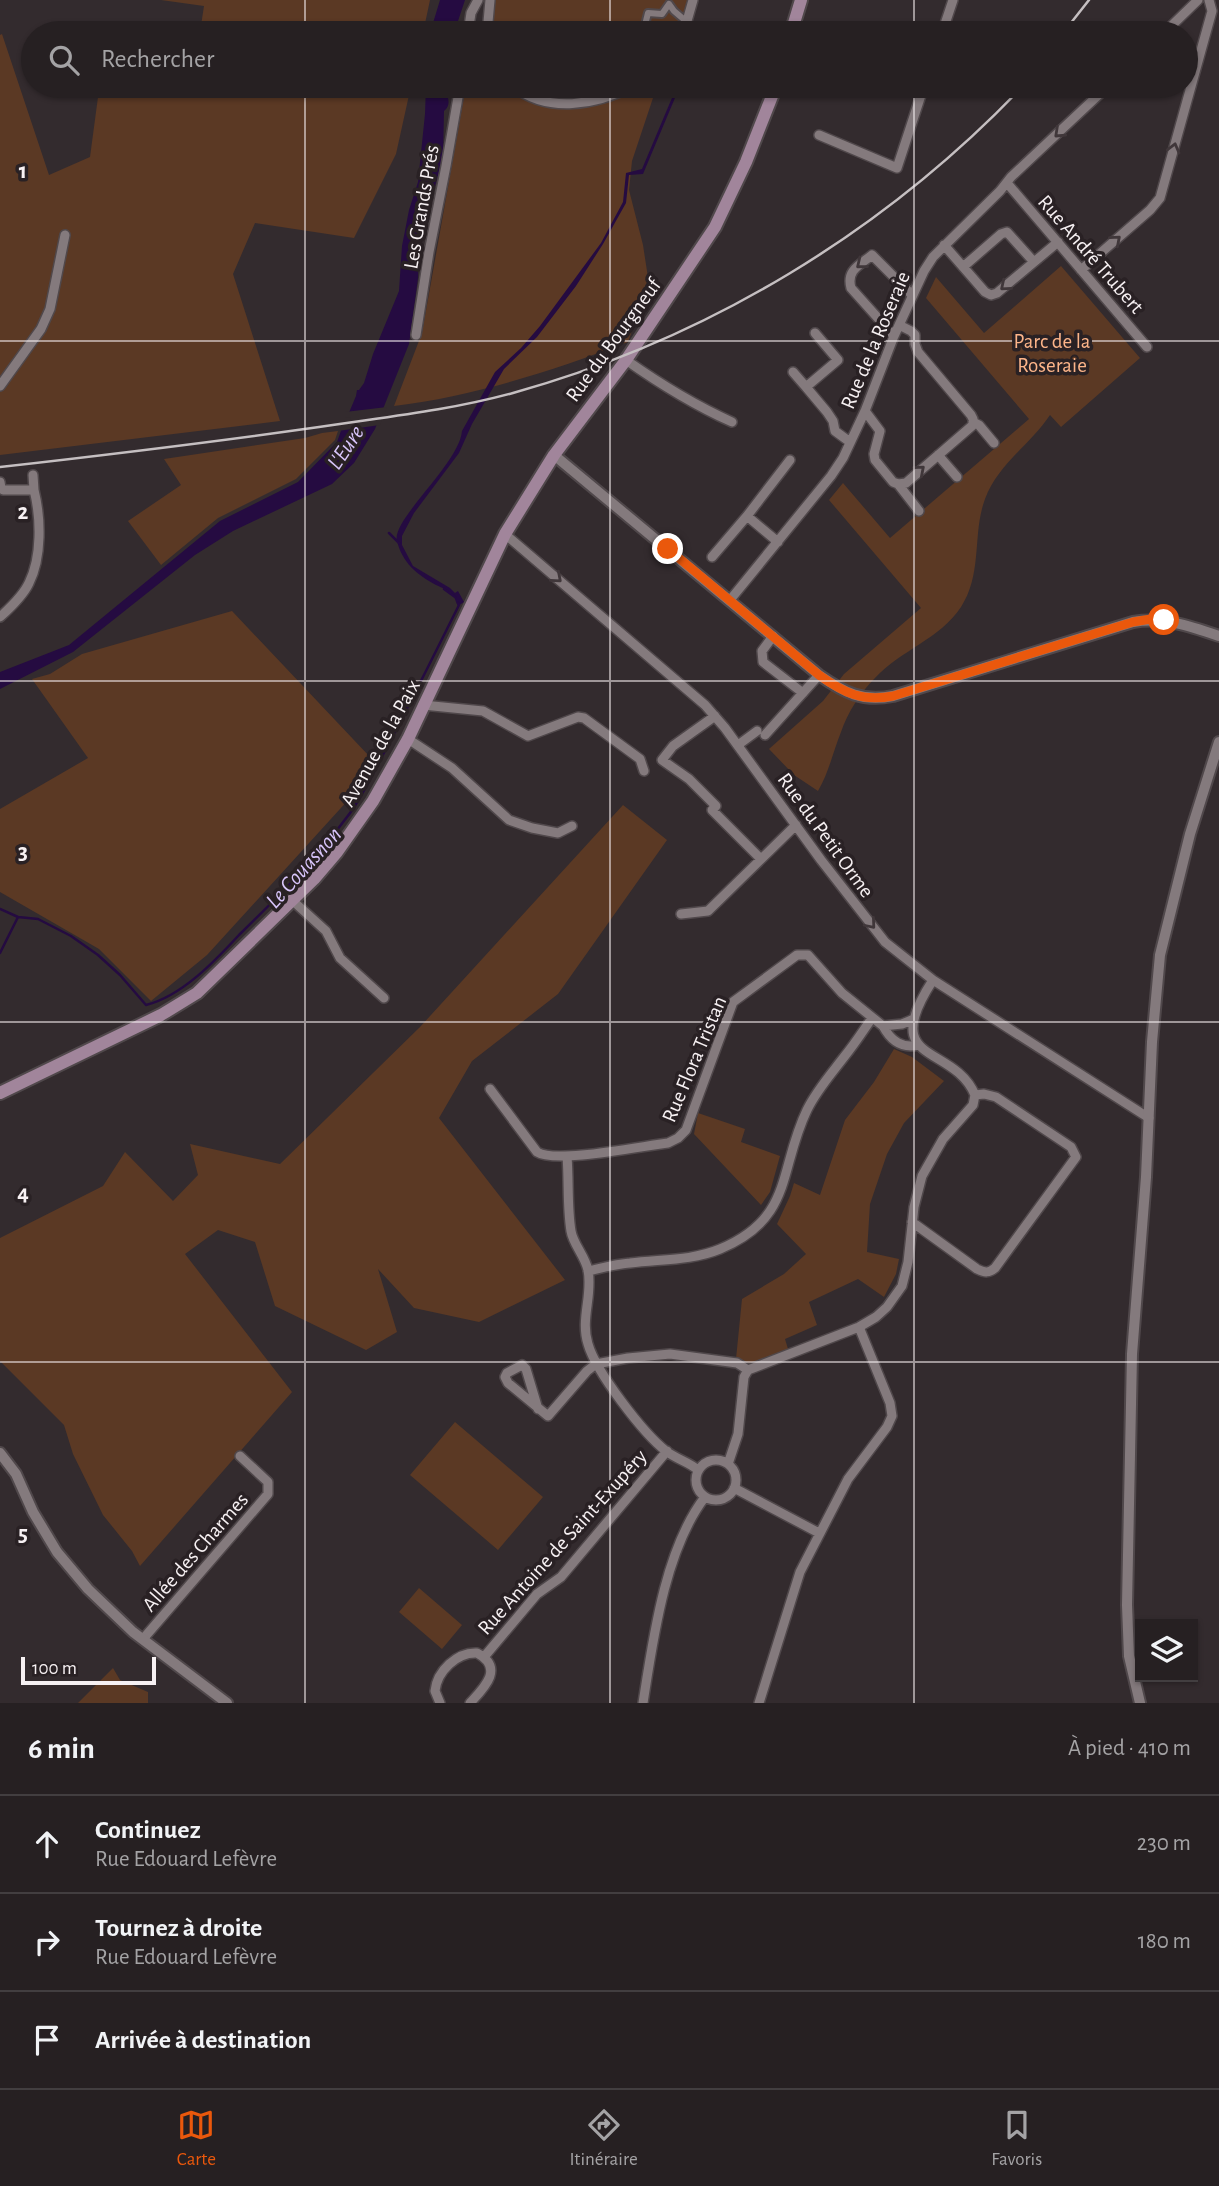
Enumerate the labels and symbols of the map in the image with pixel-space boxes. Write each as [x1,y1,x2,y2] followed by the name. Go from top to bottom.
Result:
[1054,124,1067,137] one-way arrow
[1166,142,1180,154] one-way arrow
[400,144,443,271] street label: Les Grands Prés
[19,160,27,183] text: 1
[1034,191,1148,318] street label: Rue André Trubert
[1107,236,1120,248] one-way arrow
[857,256,870,268] one-way arrow
[837,268,914,412] street label: Rue de la Roseraie
[562,274,666,406] street label: Rue du Bourgneuf
[1001,278,1014,290] one-way arrow
[1013,331,1091,376] park label: Parc de la Roseraie
[323,421,369,474] water label: L'Eure
[912,466,925,478] one-way arrow
[18,501,29,524] text: 2
[652,533,683,564] route end
[549,570,562,582] one-way arrow
[1148,604,1179,635] route start
[337,676,424,810] street label: Avenue de la Paix
[773,769,878,901] street label: Rue du Petit Orme
[262,823,346,913] water label: Le Couasnon
[18,841,28,864] text: 3
[862,917,875,929] one-way arrow
[658,993,730,1125] street label: Rue Flora Tristan
[17,1182,29,1205] text: 4
[474,1446,651,1639] street label: Rue Antoine de Saint-Exupéry
[138,1489,252,1616] street label: Allée des Charmes
[18,1523,28,1546] text: 5
[21,1654,156,1686] scale bar

